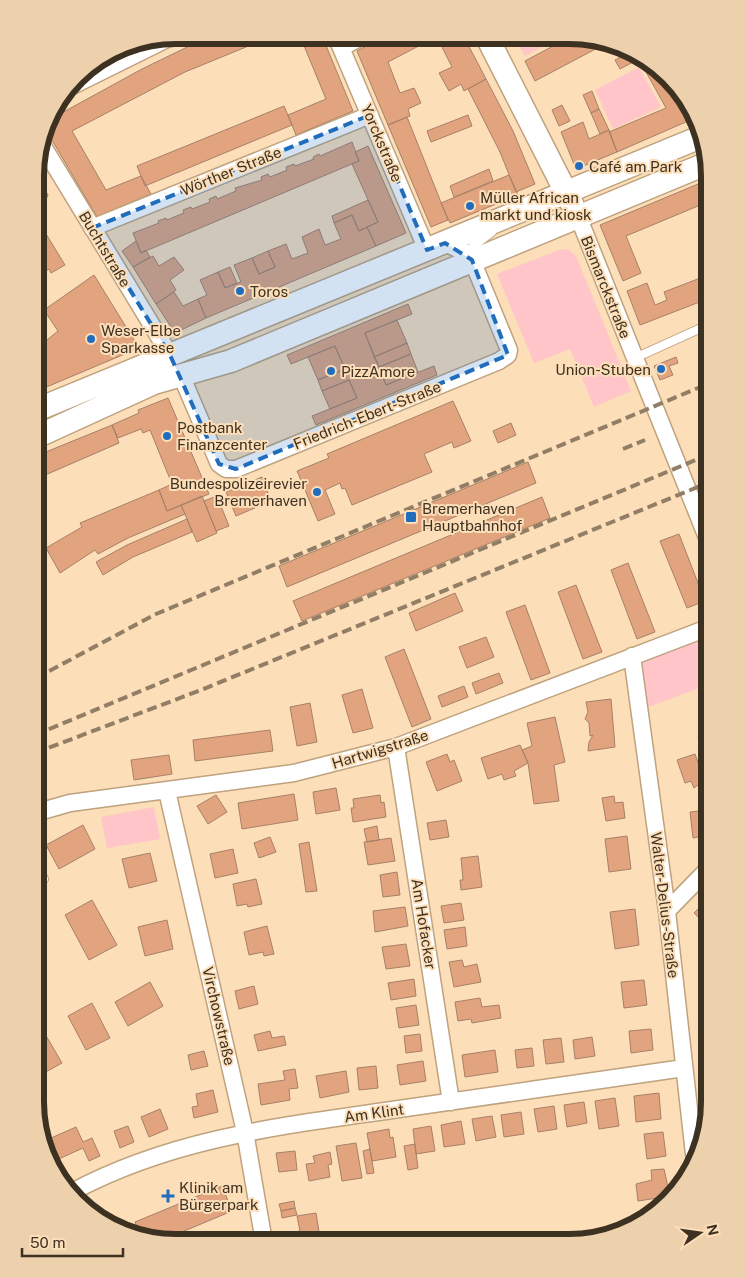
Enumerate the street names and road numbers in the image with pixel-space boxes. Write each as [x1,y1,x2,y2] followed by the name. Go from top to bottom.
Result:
[358,101,406,185] street label: Yorckstraße
[178,143,284,199] street label: Wörther Straße
[76,208,134,290] street label: Buchtstraße
[578,233,634,341] street label: Bismarckstraße
[291,378,443,452] street label: Friedrich-Ebert-Straße
[330,726,430,772] street label: Hartwigstraße
[648,831,682,979] street label: Walter-Delius-Straße
[408,877,440,971] street label: Am Hofacker
[199,965,239,1067] street label: Virchowstraße
[343,1100,405,1126] street label: Am Klint

